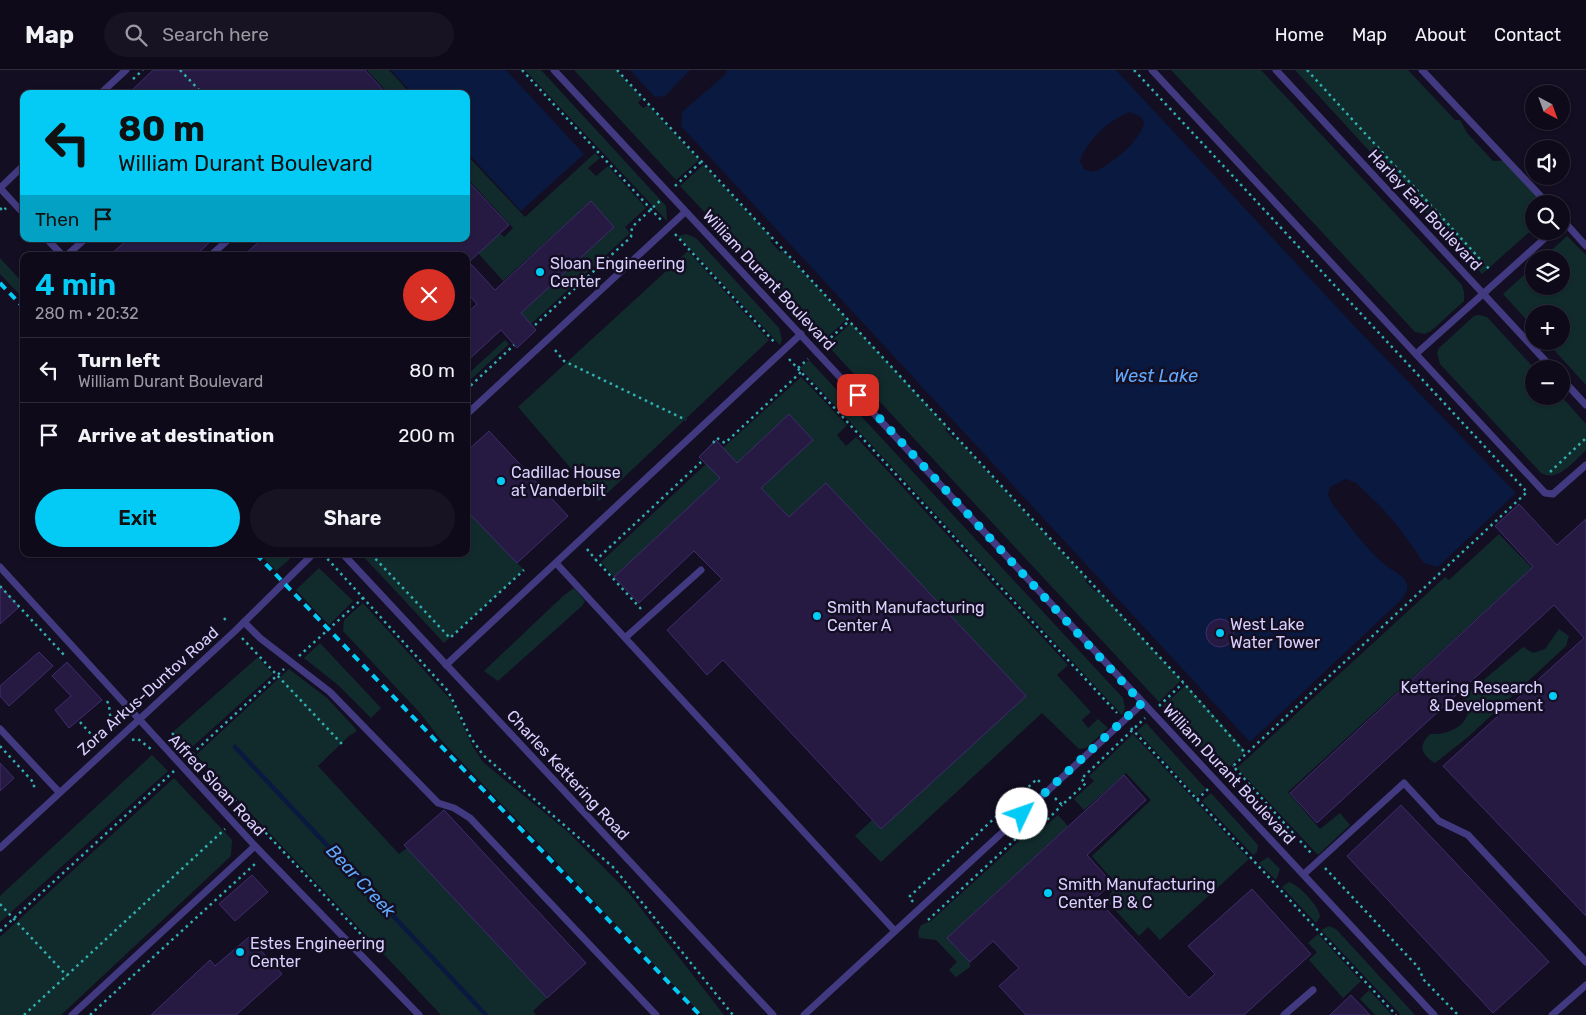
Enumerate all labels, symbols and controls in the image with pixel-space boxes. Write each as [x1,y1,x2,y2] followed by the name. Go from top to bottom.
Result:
[104,12,454,57] search box
[25,21,74,49] text: Map
[122,21,150,49] icon: search
[162,23,269,46] text: Search here
[1275,24,1324,46] text: Home
[1352,24,1387,46] text: Map
[1415,24,1466,46] text: About
[1494,24,1561,46] text: Contact
[1525,85,1570,130] north arrow
[1525,85,1570,405] map controls
[118,108,205,150] text: 80 m
[35,110,100,175] icon: left
[1525,140,1570,185] button: sound
[1364,146,1486,274] street label: Harley Earl Boulevard
[118,150,373,177] text: William Durant Boulevard
[1525,195,1570,240] button: search
[89,205,117,233] icon: arrive
[699,206,839,354] street label: William Durant Boulevard
[35,208,79,231] text: Then
[1525,250,1570,295] button: layers
[550,254,685,291] place label: Sloan Engineering Center
[534,266,546,278] marker: Sloan Engineering Center
[35,267,116,303] text: 4 min
[403,269,455,321] button: close
[35,304,139,323] text: 280 m · 20:32
[1525,305,1570,350] button: +
[78,349,160,372] text: Turn left
[35,356,63,384] icon: left
[409,359,455,382] text: 80 m
[1525,360,1570,405] button: −
[1114,365,1198,387] water label: West Lake
[78,372,263,391] text: William Durant Boulevard
[837,374,879,416] pin
[844,381,872,409] icon: arrive
[35,421,63,449] icon: arrive
[78,424,274,447] text: Arrive at destination
[398,424,455,447] text: 200 m
[511,463,621,500] place label: Cadillac House at Vanderbilt
[495,475,507,487] marker: Cadillac House at Vanderbilt
[35,489,240,547] button: Exit
[250,489,455,547] button: Share
[827,598,985,635] place label: Smith Manufacturing Center A
[811,610,823,622] marker: Smith Manufacturing Center A
[1230,615,1320,652] place label: West Lake Water Tower
[74,623,222,759] street label: Zora Arkus-Duntov Road
[1214,627,1226,639] marker: West Lake Water Tower
[1401,678,1543,715] place label: Kettering Research & Development
[1547,690,1559,702] marker: Kettering Research & Development
[1159,700,1299,848] street label: William Durant Boulevard
[503,706,633,844] street label: Charles Kettering Road
[165,730,269,840] street label: Alfred Sloan Road
[995,787,1047,839] position arrow
[322,840,401,923] water label: Bear Creek
[1058,875,1216,912] place label: Smith Manufacturing Center B & C
[1042,887,1054,899] marker: Smith Manufacturing Center B & C
[250,934,385,971] place label: Estes Engineering Center
[234,946,246,958] marker: Estes Engineering Center

